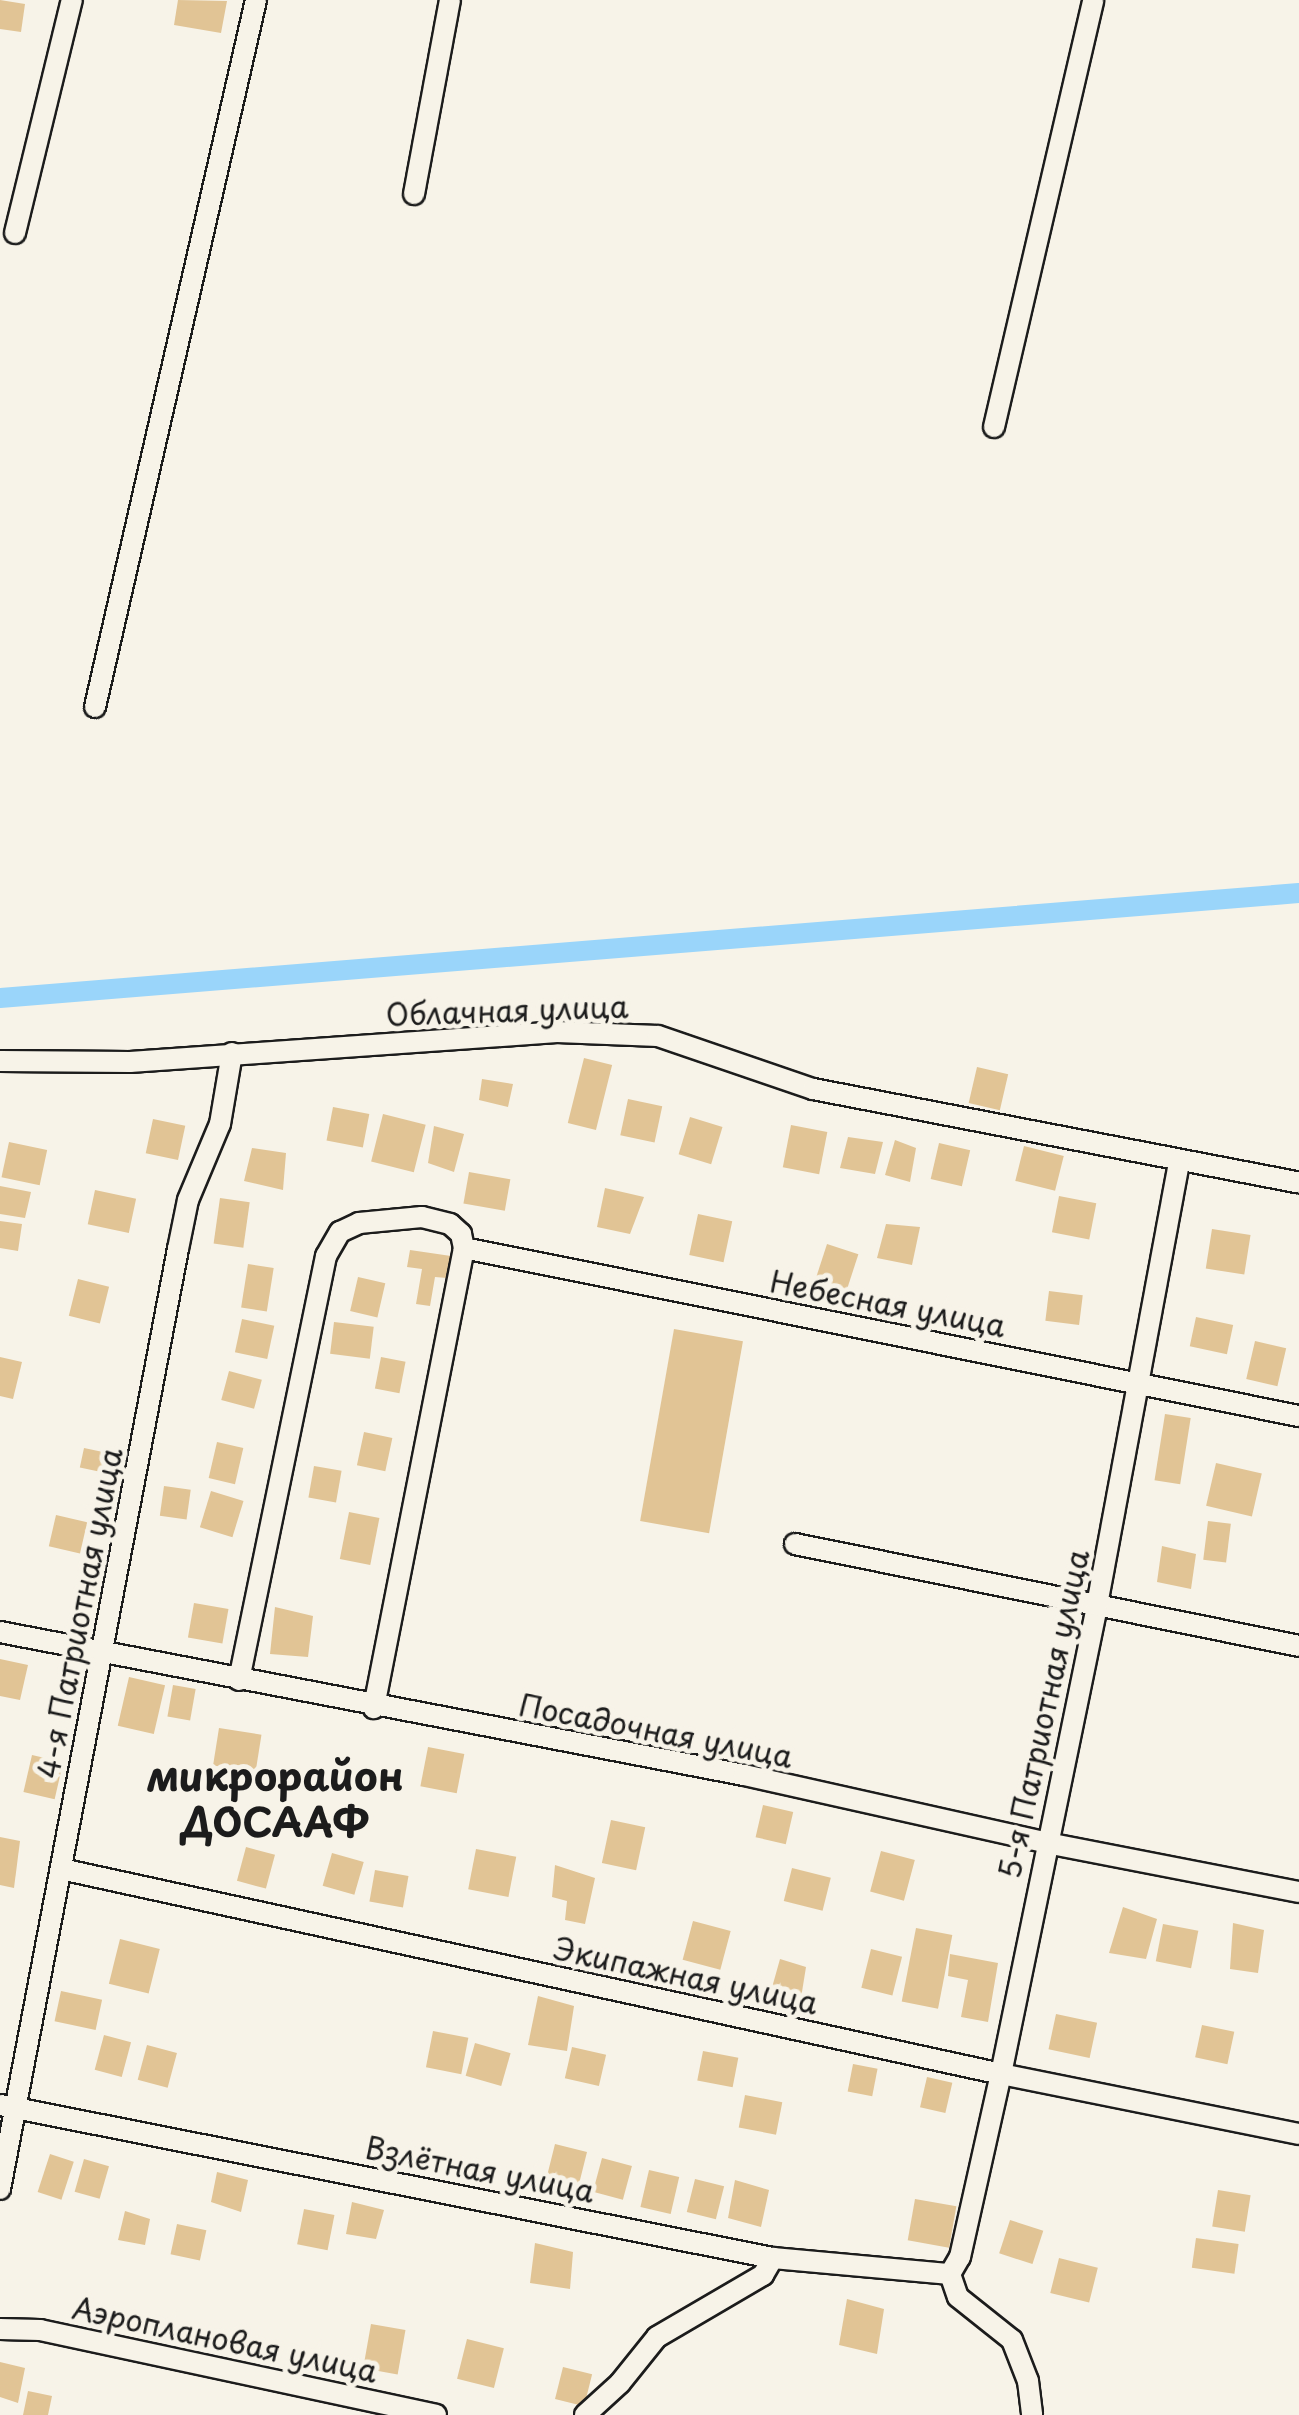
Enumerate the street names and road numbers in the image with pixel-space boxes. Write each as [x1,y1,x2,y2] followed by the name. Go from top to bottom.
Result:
[384,988,630,1032] street label: Облачная улица
[766,1262,1010,1344] street label: Небесная улица
[29,1444,129,1782] street label: 4-я Патриотная улица
[990,1546,1096,1882] street label: 5-я Патриотная улица
[515,1686,797,1774] street label: Посадочная улица
[550,1929,822,2021] street label: Экипажная улица
[362,2129,598,2209] street label: Взлётная улица
[69,2289,381,2389] street label: Аэроплановая улица

